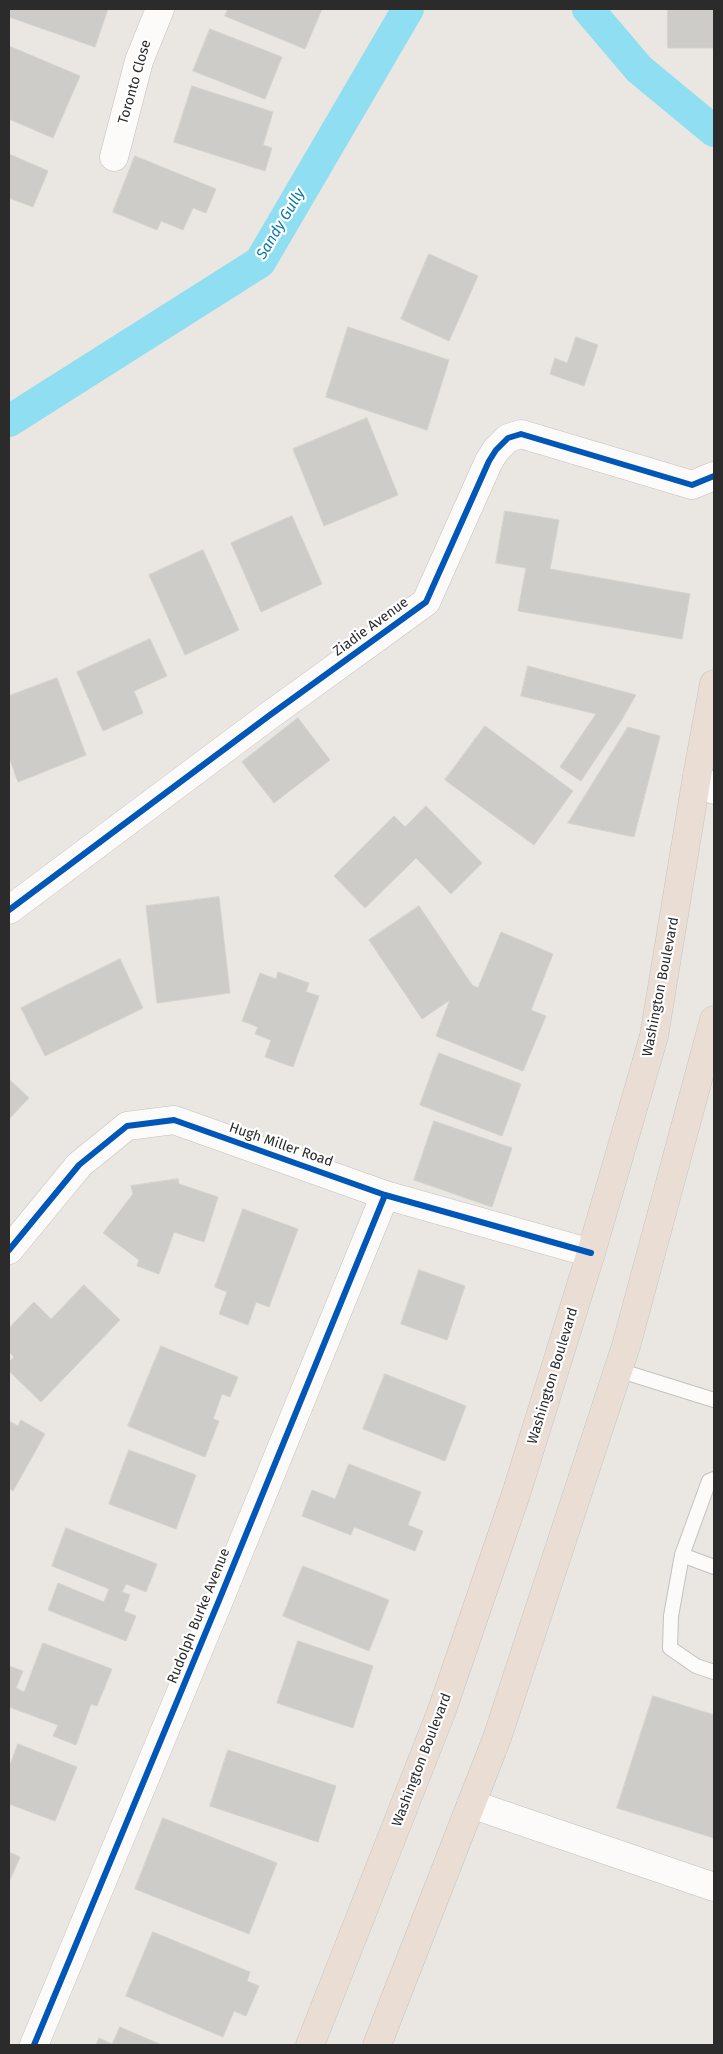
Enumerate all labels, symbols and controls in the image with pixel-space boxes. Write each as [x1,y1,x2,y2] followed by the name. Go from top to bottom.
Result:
[115,38,155,126] street label: Toronto Close
[253,185,309,263] water label: Sandy Gully
[330,594,412,660] street label: Ziadie Avenue
[639,916,683,1058] street label: Washington Boulevard
[227,1119,335,1171] street label: Hugh Miller Road
[524,1306,582,1446] street label: Washington Boulevard
[164,1546,234,1686] street label: Rudolph Burke Avenue
[389,1691,455,1829] street label: Washington Boulevard

